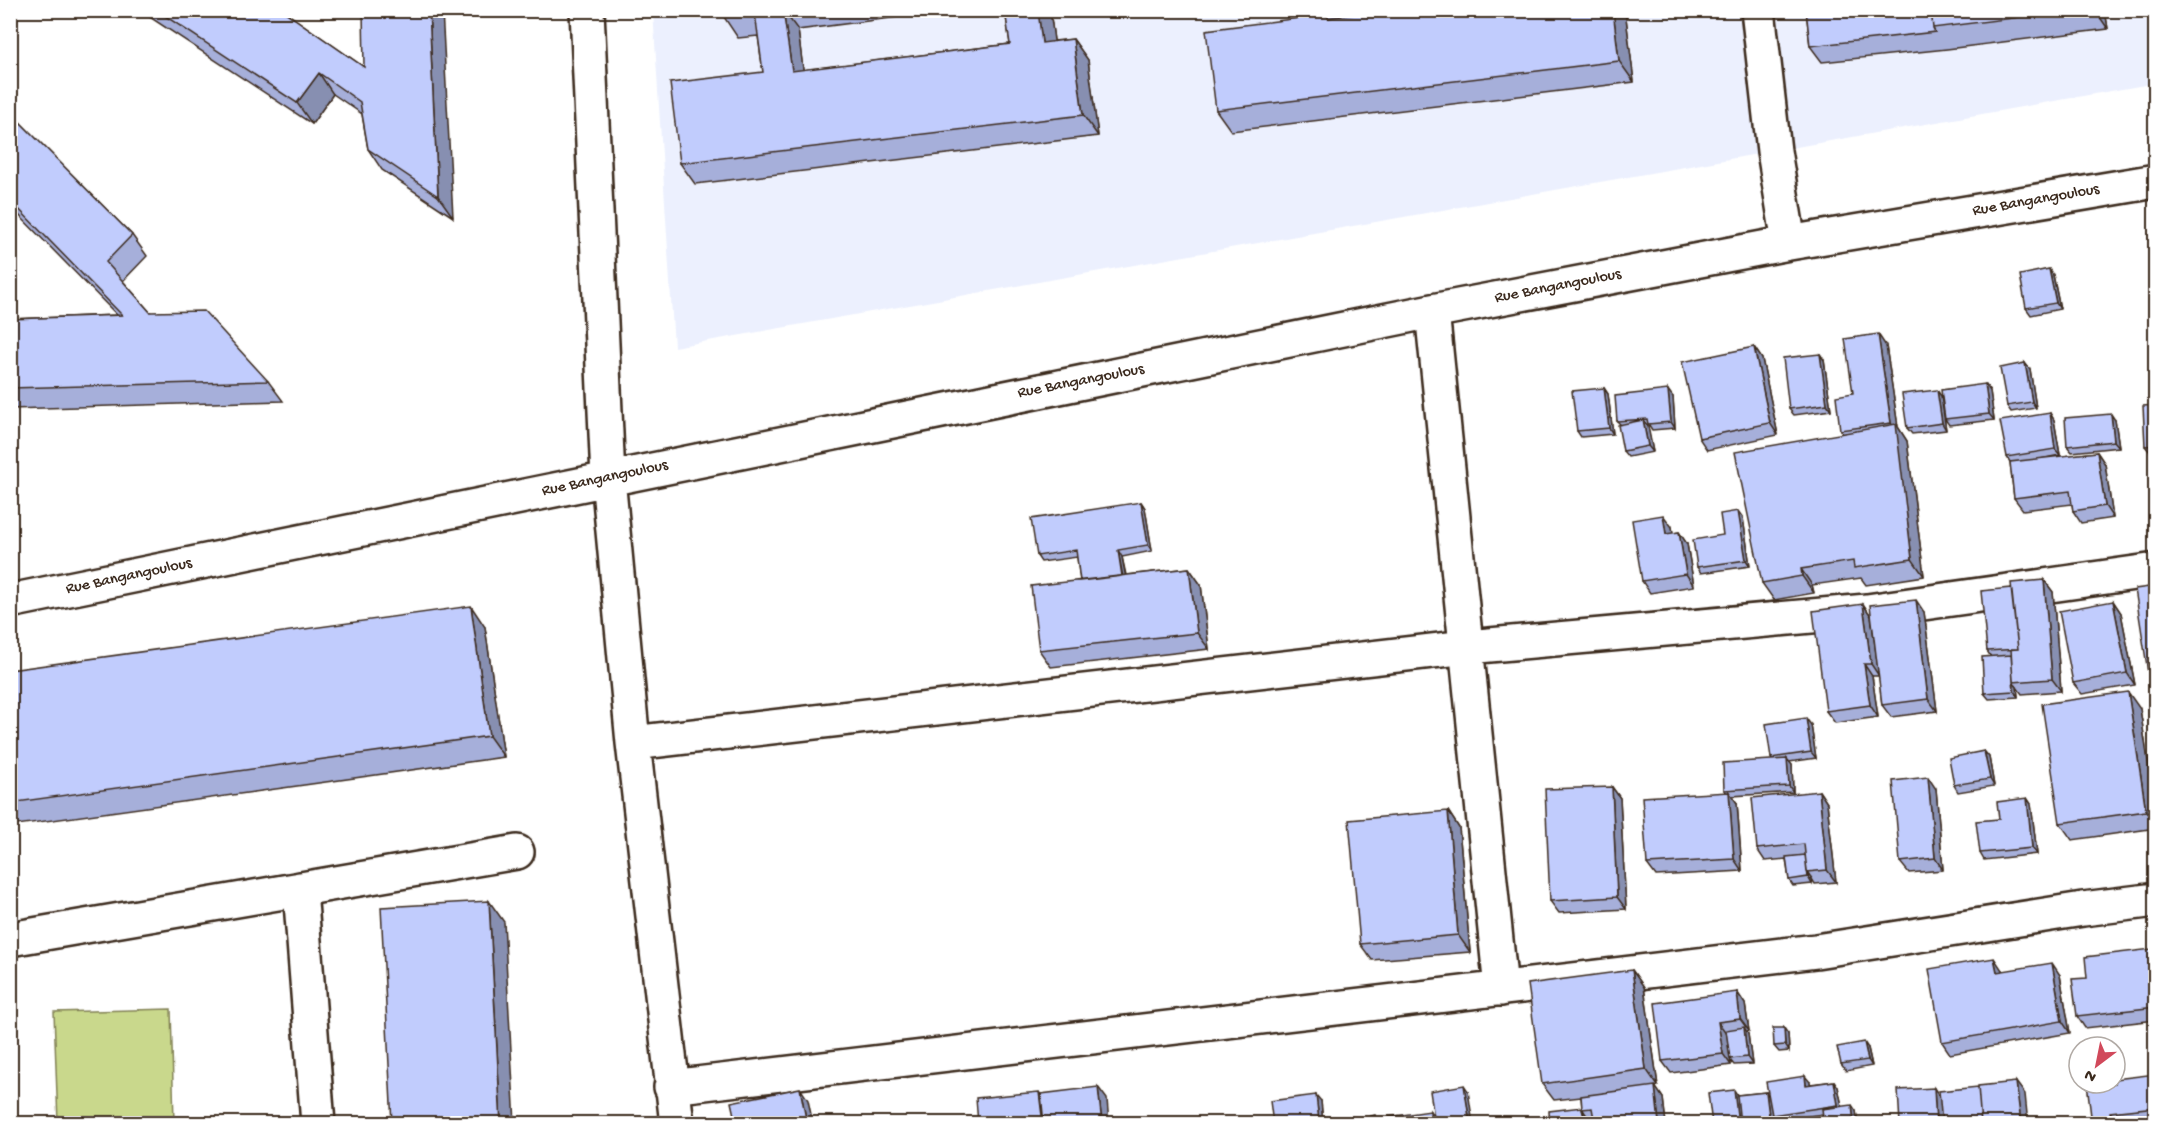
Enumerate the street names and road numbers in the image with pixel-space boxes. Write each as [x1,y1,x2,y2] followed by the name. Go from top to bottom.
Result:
[1971,180,2102,221] street label: Rue Bangangoulous
[1493,265,1624,309] street label: Rue Bangangoulous
[1016,360,1147,404] street label: Rue Bangangoulous
[540,456,671,502] street label: Rue Bangangoulous
[64,554,195,600] street label: Rue Bangangoulous

